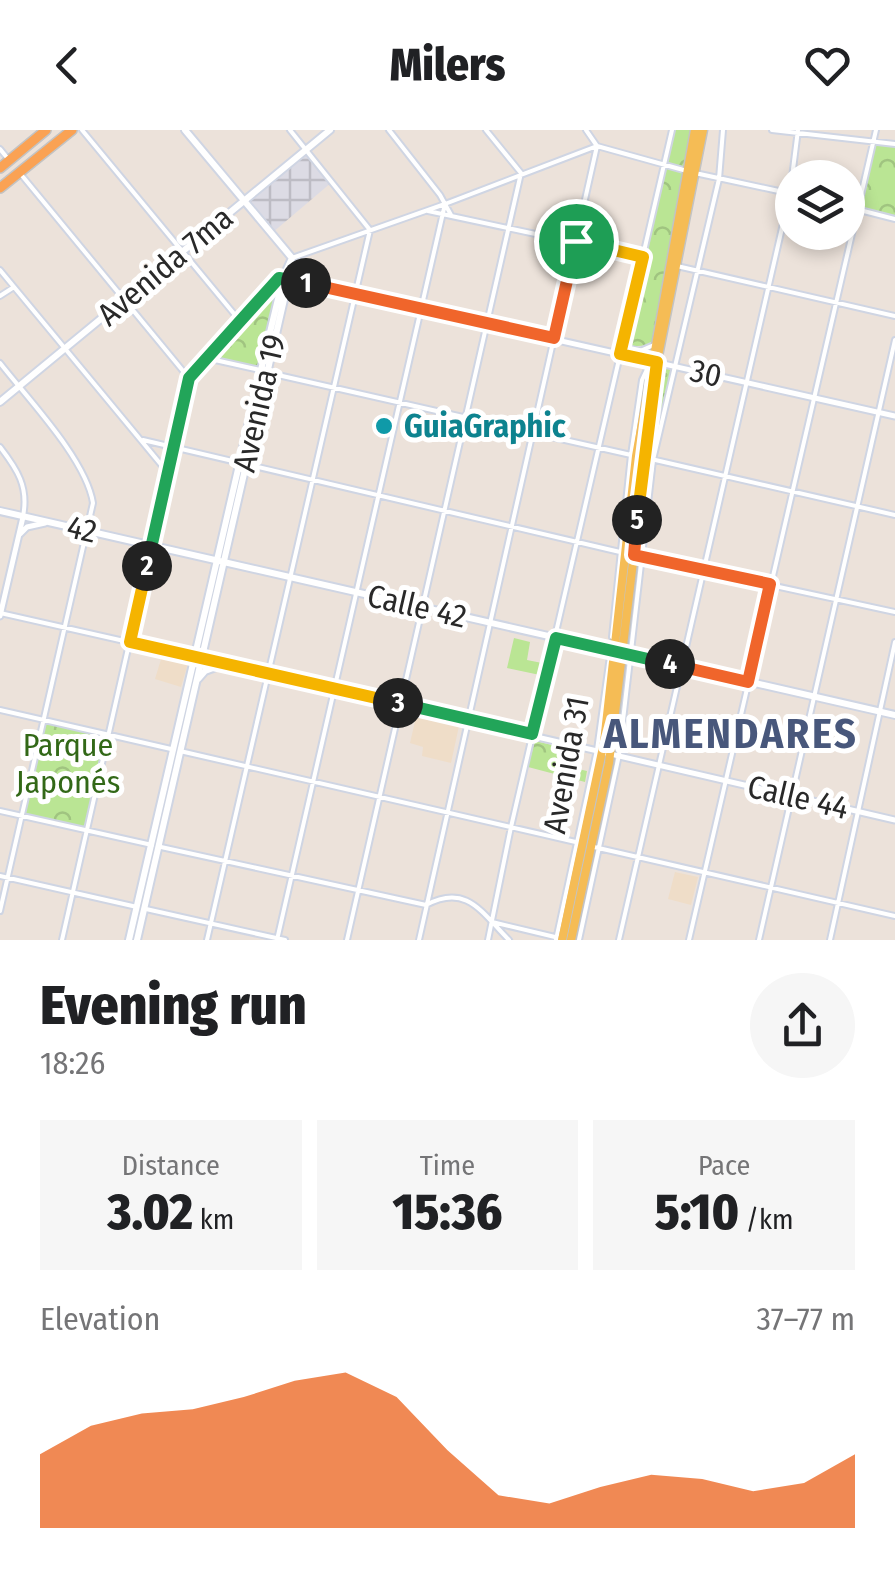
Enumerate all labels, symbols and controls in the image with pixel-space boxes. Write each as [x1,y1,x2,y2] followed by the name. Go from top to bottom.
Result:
[40,38,95,93] icon: back
[390,38,505,92] text: Milers
[800,38,855,93] icon: heart
[775,160,865,250] map controls
[775,160,865,250] button: layers
[90,198,240,334] street label: Avenida 7ma
[534,199,619,284] pin
[549,214,604,269] icon: arrive
[281,258,331,308] pin: 1
[300,266,312,299] text: 1
[225,330,293,476] street label: Avenida 19
[687,351,725,395] street label: 30
[404,407,566,445] place label: GuiaGraphic
[373,415,395,437] marker: GuiaGraphic
[612,495,662,545] pin: 5
[630,503,644,536] text: 5
[64,507,100,551] street label: 42
[122,541,172,591] pin: 2
[141,549,153,582] text: 2
[364,576,470,636] street label: Calle 42
[645,639,695,689] pin: 4
[663,647,677,680] text: 4
[373,678,423,728] pin: 3
[391,686,405,719] text: 3
[535,694,597,836] street label: Avenida 31
[603,709,858,759] district label: ALMENDARES
[16,726,120,801] park label: Parque Japonés
[744,767,852,827] street label: Calle 44
[40,973,307,1039] text: Evening run
[750,973,855,1078] button: share
[40,1044,105,1082] text: 18:26
[122,1149,220,1182] text: Distance
[420,1149,475,1182] text: Time
[698,1149,750,1182] text: Pace
[107,1182,193,1242] text: 3.02
[393,1182,502,1242] text: 15:36
[655,1182,739,1242] text: 5:10
[193,1203,234,1236] text: km
[739,1203,793,1236] text: /km
[40,1300,160,1338] text: Elevation
[756,1300,855,1338] text: 37–77 m

